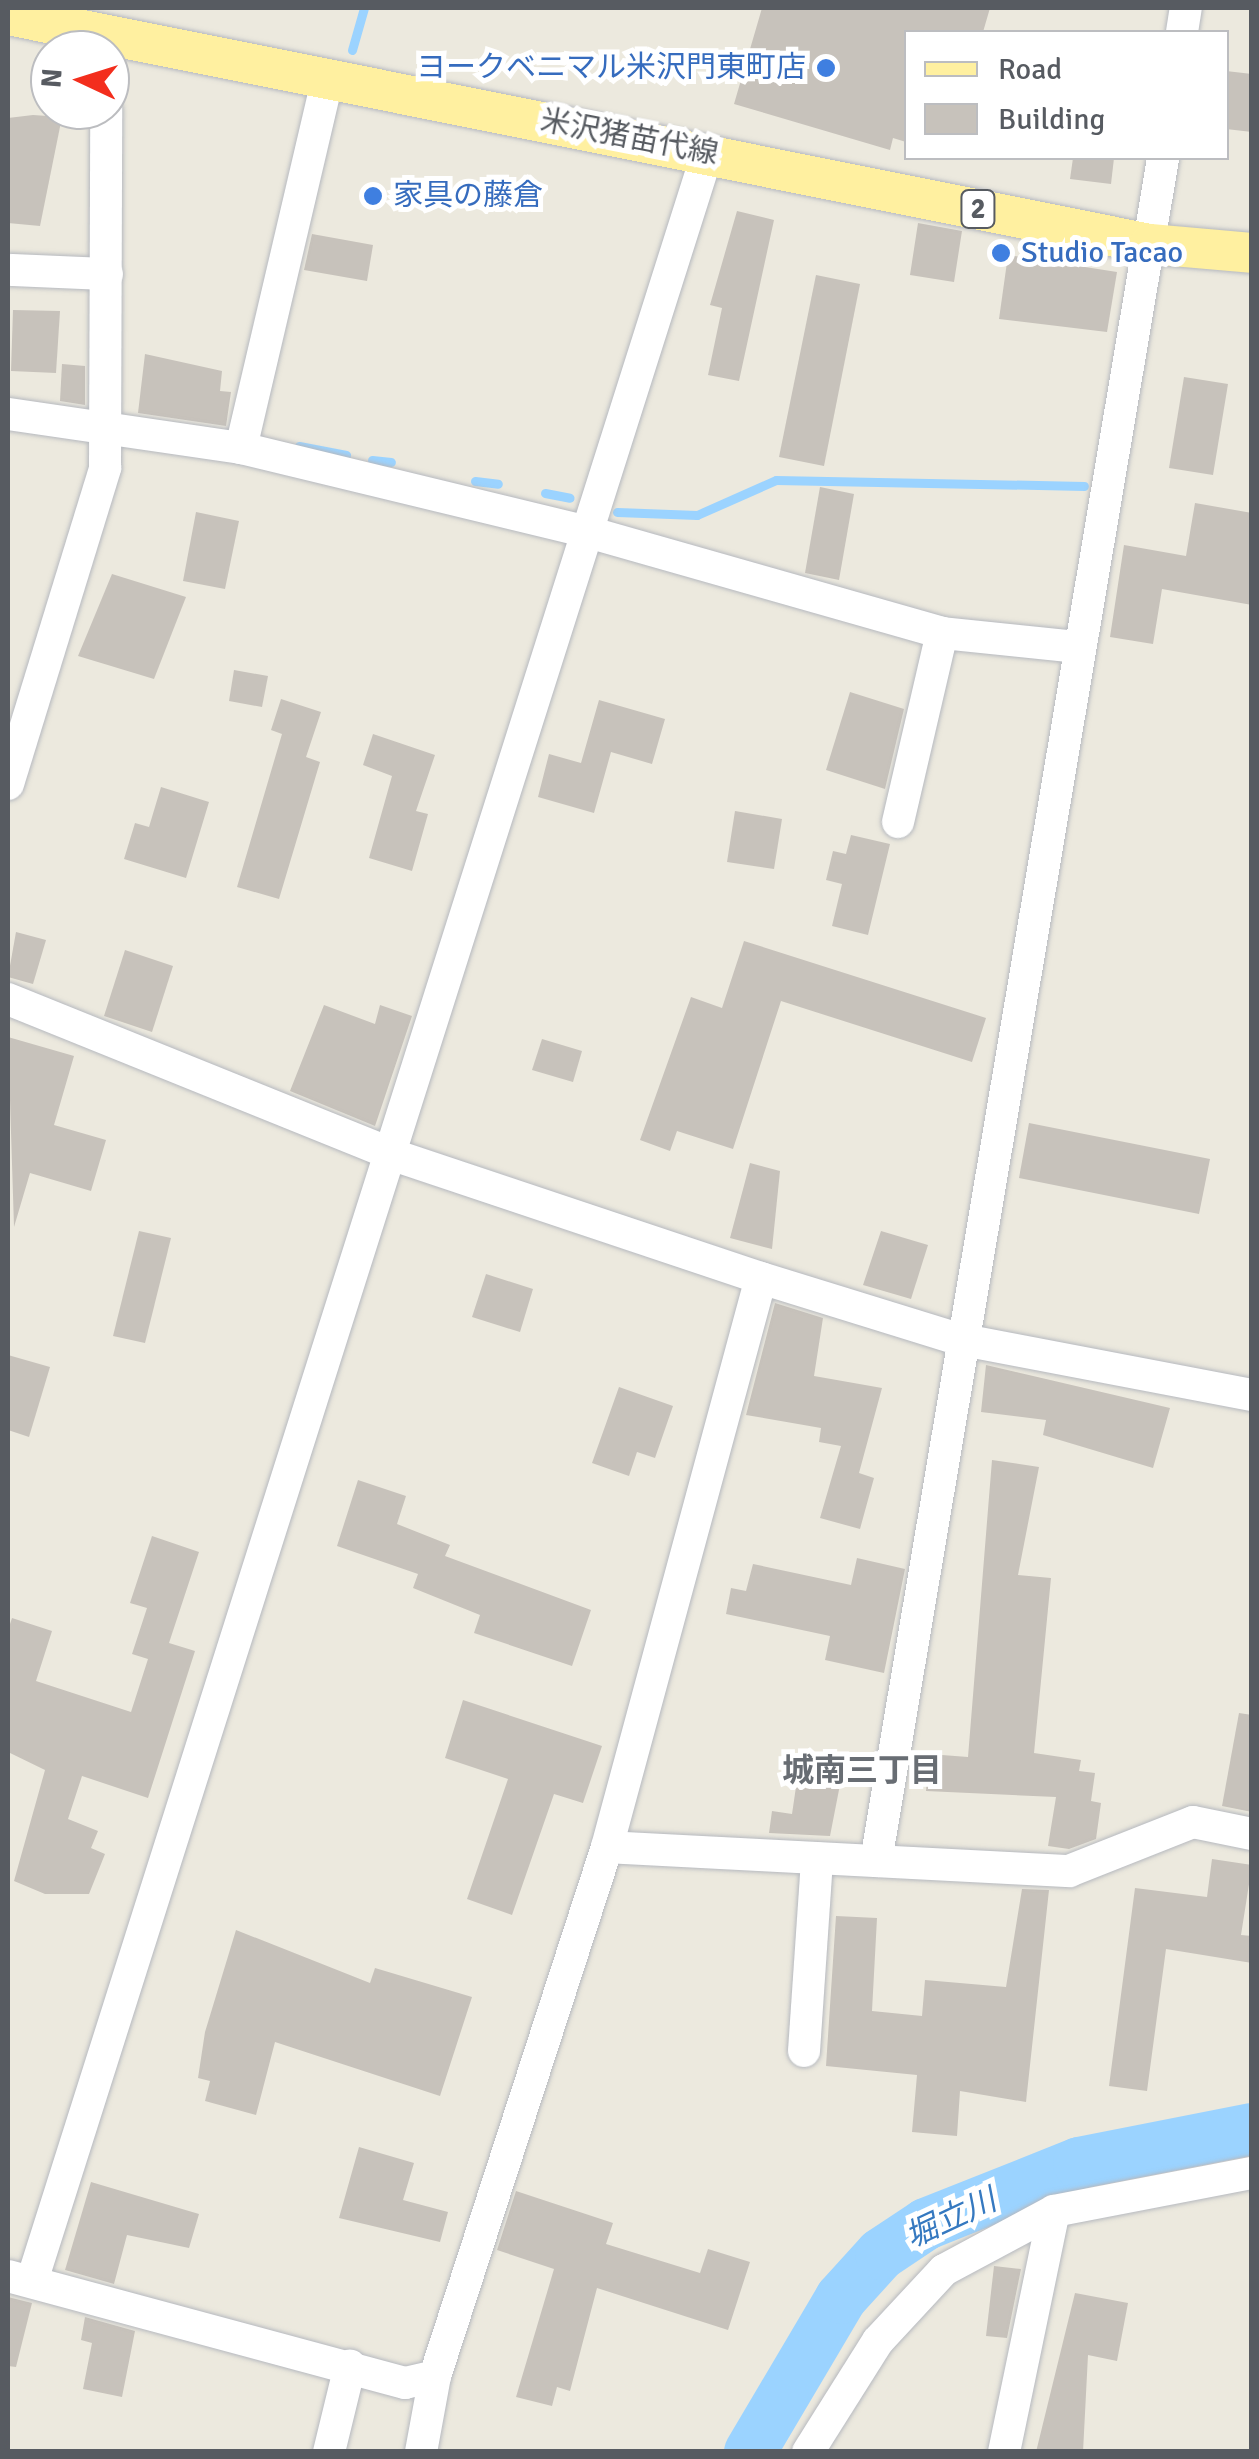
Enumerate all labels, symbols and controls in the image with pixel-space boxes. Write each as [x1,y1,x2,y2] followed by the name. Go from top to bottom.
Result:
[30,30,130,130] north arrow
[904,30,1229,160] legend
[416,50,806,86] place label: ヨークベニマル米沢門東町店
[998,51,1062,88] text: Road
[815,57,837,79] marker: ヨークベニマル米沢門東町店
[34,67,70,89] text: N
[998,101,1105,138] text: Building
[537,103,721,173] street label: 米沢猪苗代線
[393,178,543,214] place label: 家具の藤倉
[362,185,384,207] marker: 家具の藤倉
[958,186,998,232] road number: 2
[1021,235,1183,271] place label: Studio Tacao
[990,242,1012,264] marker: Studio Tacao
[782,1752,942,1790] district label: 城南三丁目
[899,2181,1003,2257] water label: 堀立川

